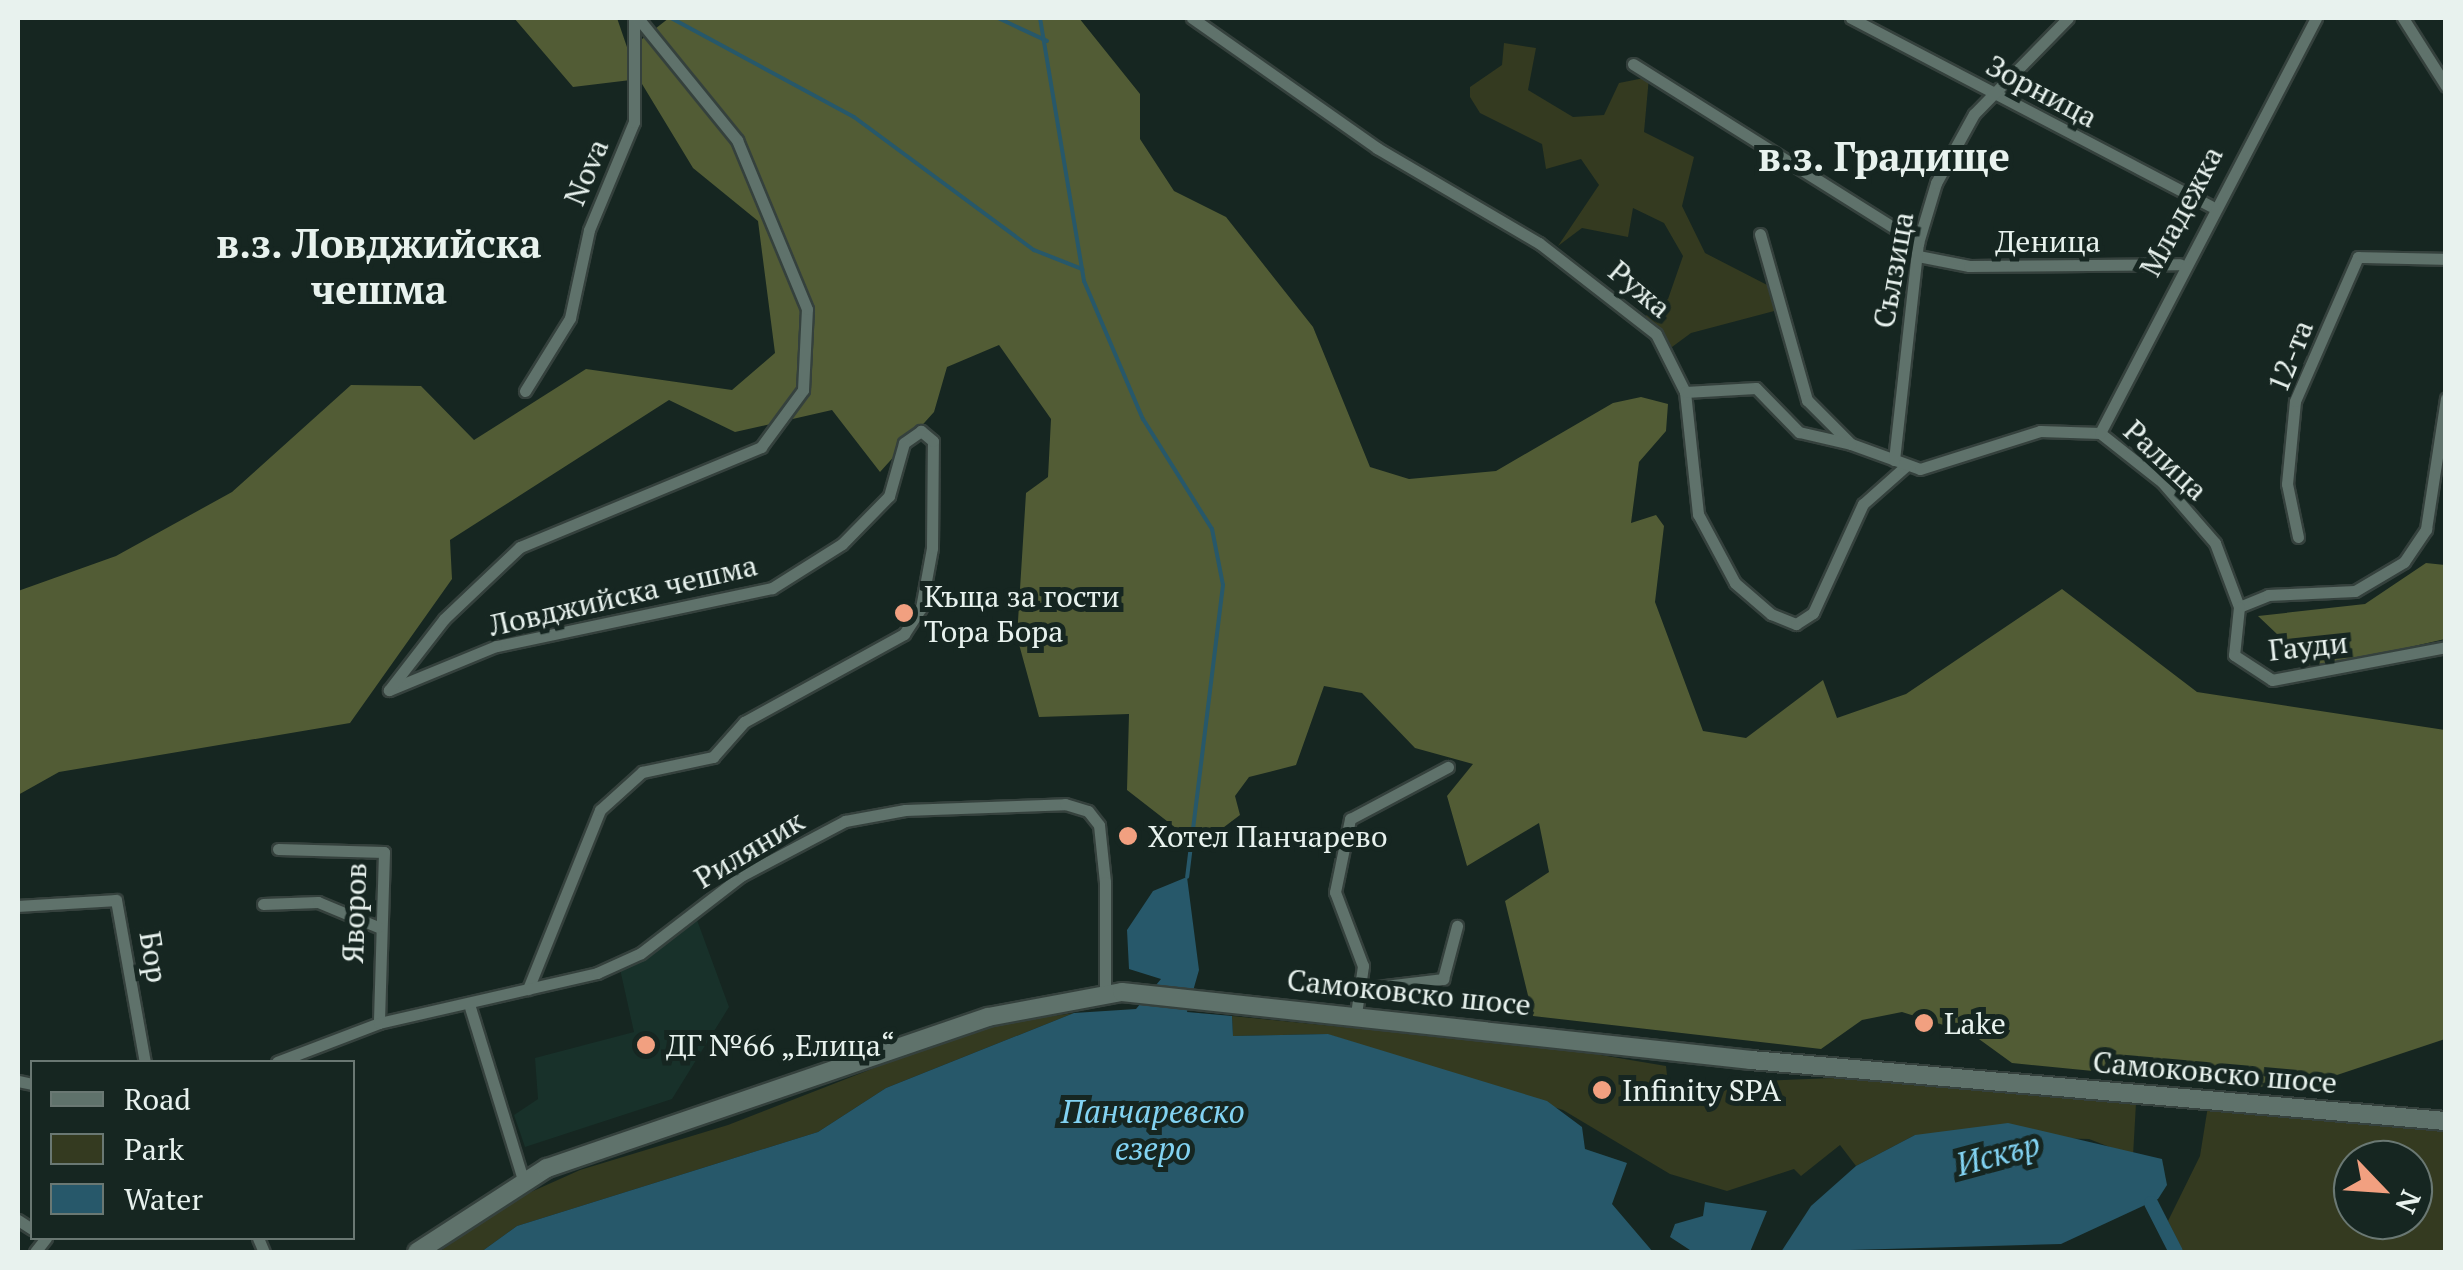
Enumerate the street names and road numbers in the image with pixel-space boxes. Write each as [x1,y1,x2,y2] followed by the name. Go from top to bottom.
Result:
[1980,47,2104,135] street label: Зорница
[556,133,616,211] street label: Nova
[2132,140,2230,282] street label: Младежка
[1865,209,1921,331] street label: Сълзица
[1995,223,2101,259] street label: Деница
[1602,253,1678,325] street label: Ружа
[2259,315,2321,397] street label: 12-та
[2117,412,2215,508] street label: Ралица
[485,547,761,643] street label: Ловджийска чешма
[2267,624,2349,668] street label: Гауди
[688,802,810,896] street label: Риляник
[334,862,374,964] street label: Яворов
[132,929,176,985] street label: Бор
[1285,961,1533,1023] street label: Самоковско шосе
[2091,1043,2339,1101] street label: Самоковско шосе

